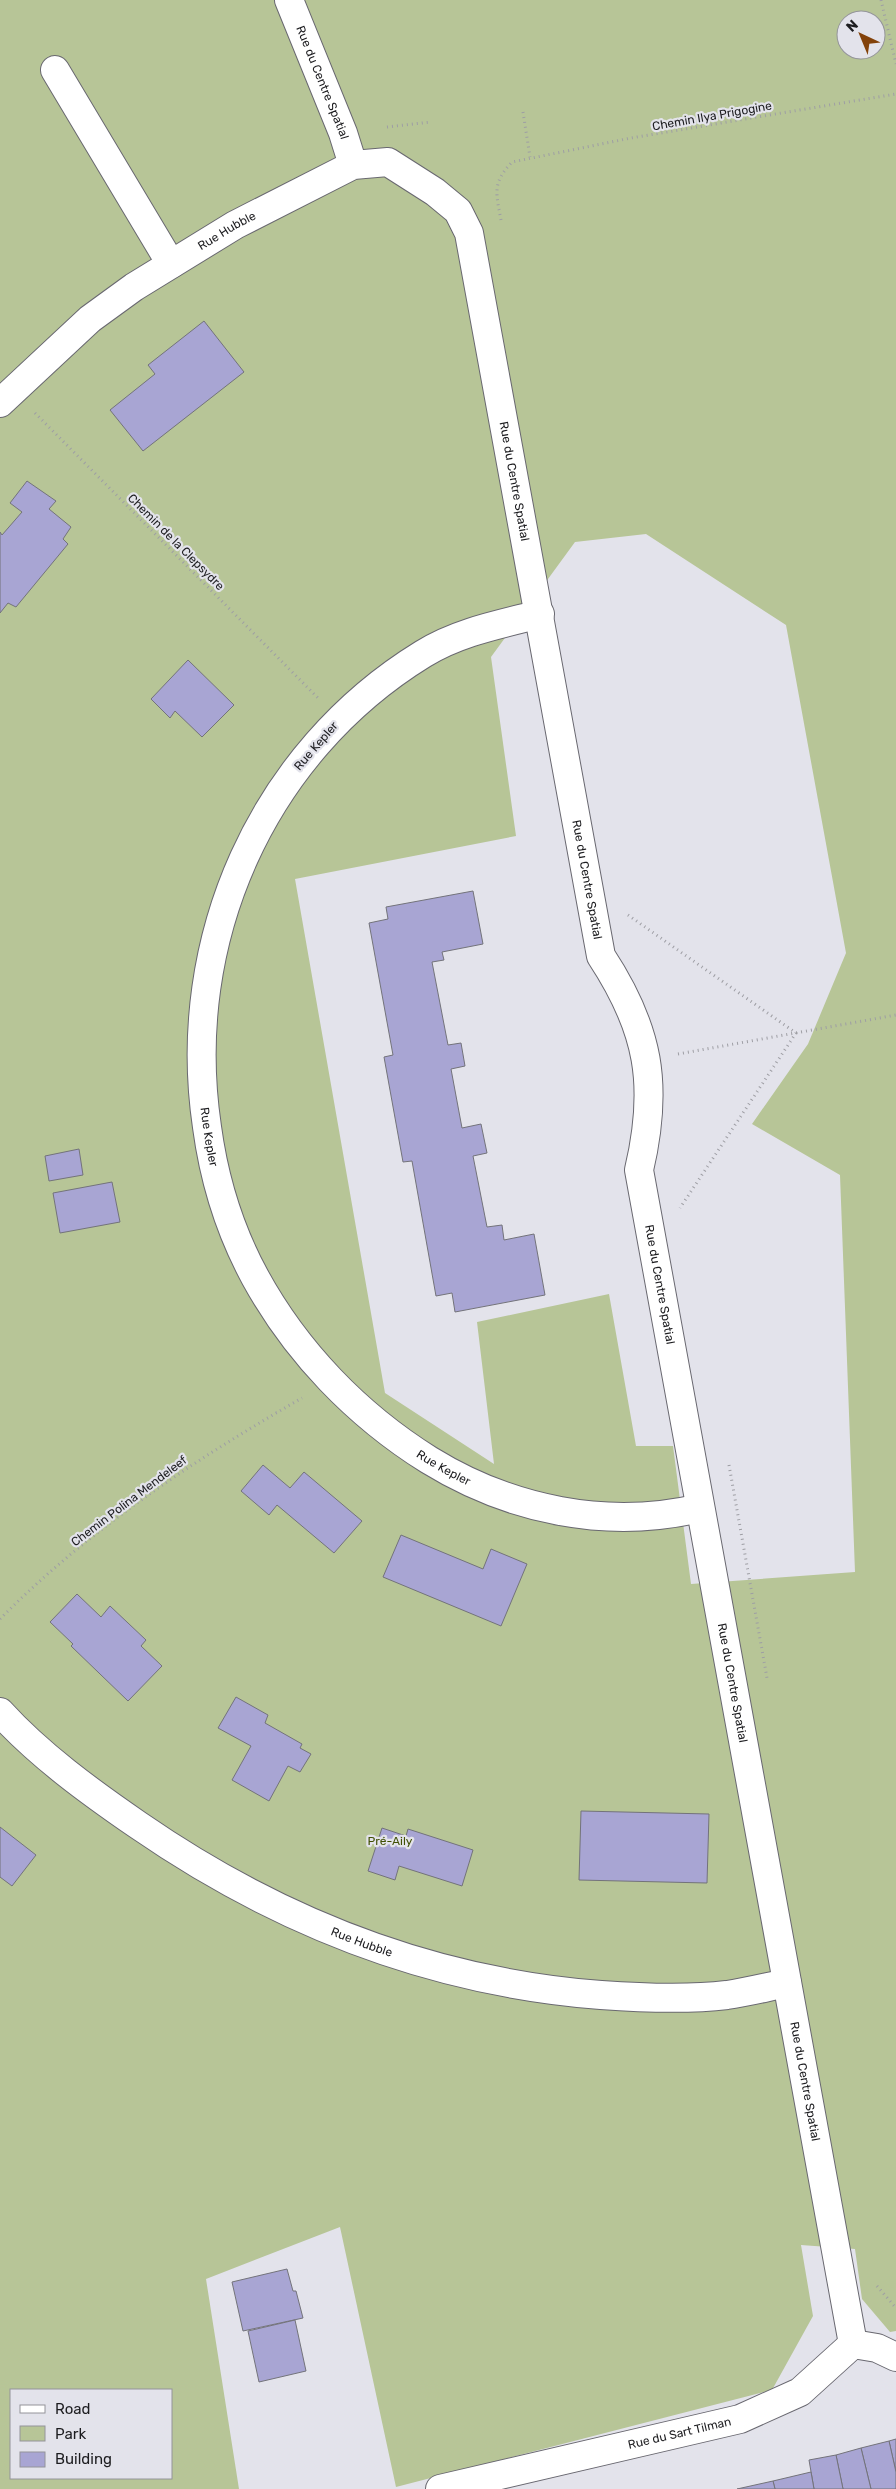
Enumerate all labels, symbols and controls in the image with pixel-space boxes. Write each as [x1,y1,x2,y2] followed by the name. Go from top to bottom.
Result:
[836,10,886,60] north arrow
[843,16,862,36] text: N
[293,24,352,141] street label: Rue du Centre Spatial
[651,99,773,133] street label: Chemin Ilya Prigogine
[195,209,258,253] street label: Rue Hubble
[497,420,532,542] street label: Rue du Centre Spatial
[125,491,227,593] street label: Chemin de la Clepsydre
[291,719,341,773] street label: Rue Kepler
[569,819,605,941] street label: Rue du Centre Spatial
[197,1107,221,1168] street label: Rue Kepler
[642,1224,678,1345] street label: Rue du Centre Spatial
[414,1447,473,1489] street label: Rue Kepler
[68,1453,190,1549] street label: Chemin Polina Mendeleef
[715,1622,750,1744] street label: Rue du Centre Spatial
[368,1834,413,1848] park label: Pré-Aily
[329,1924,395,1960] street label: Rue Hubble
[787,2020,823,2142] street label: Rue du Centre Spatial
[10,2389,172,2479] legend
[55,2400,91,2418] text: Road
[627,2414,733,2452] street label: Rue du Sart Tilman
[55,2425,86,2443] text: Park
[55,2450,112,2468] text: Building

